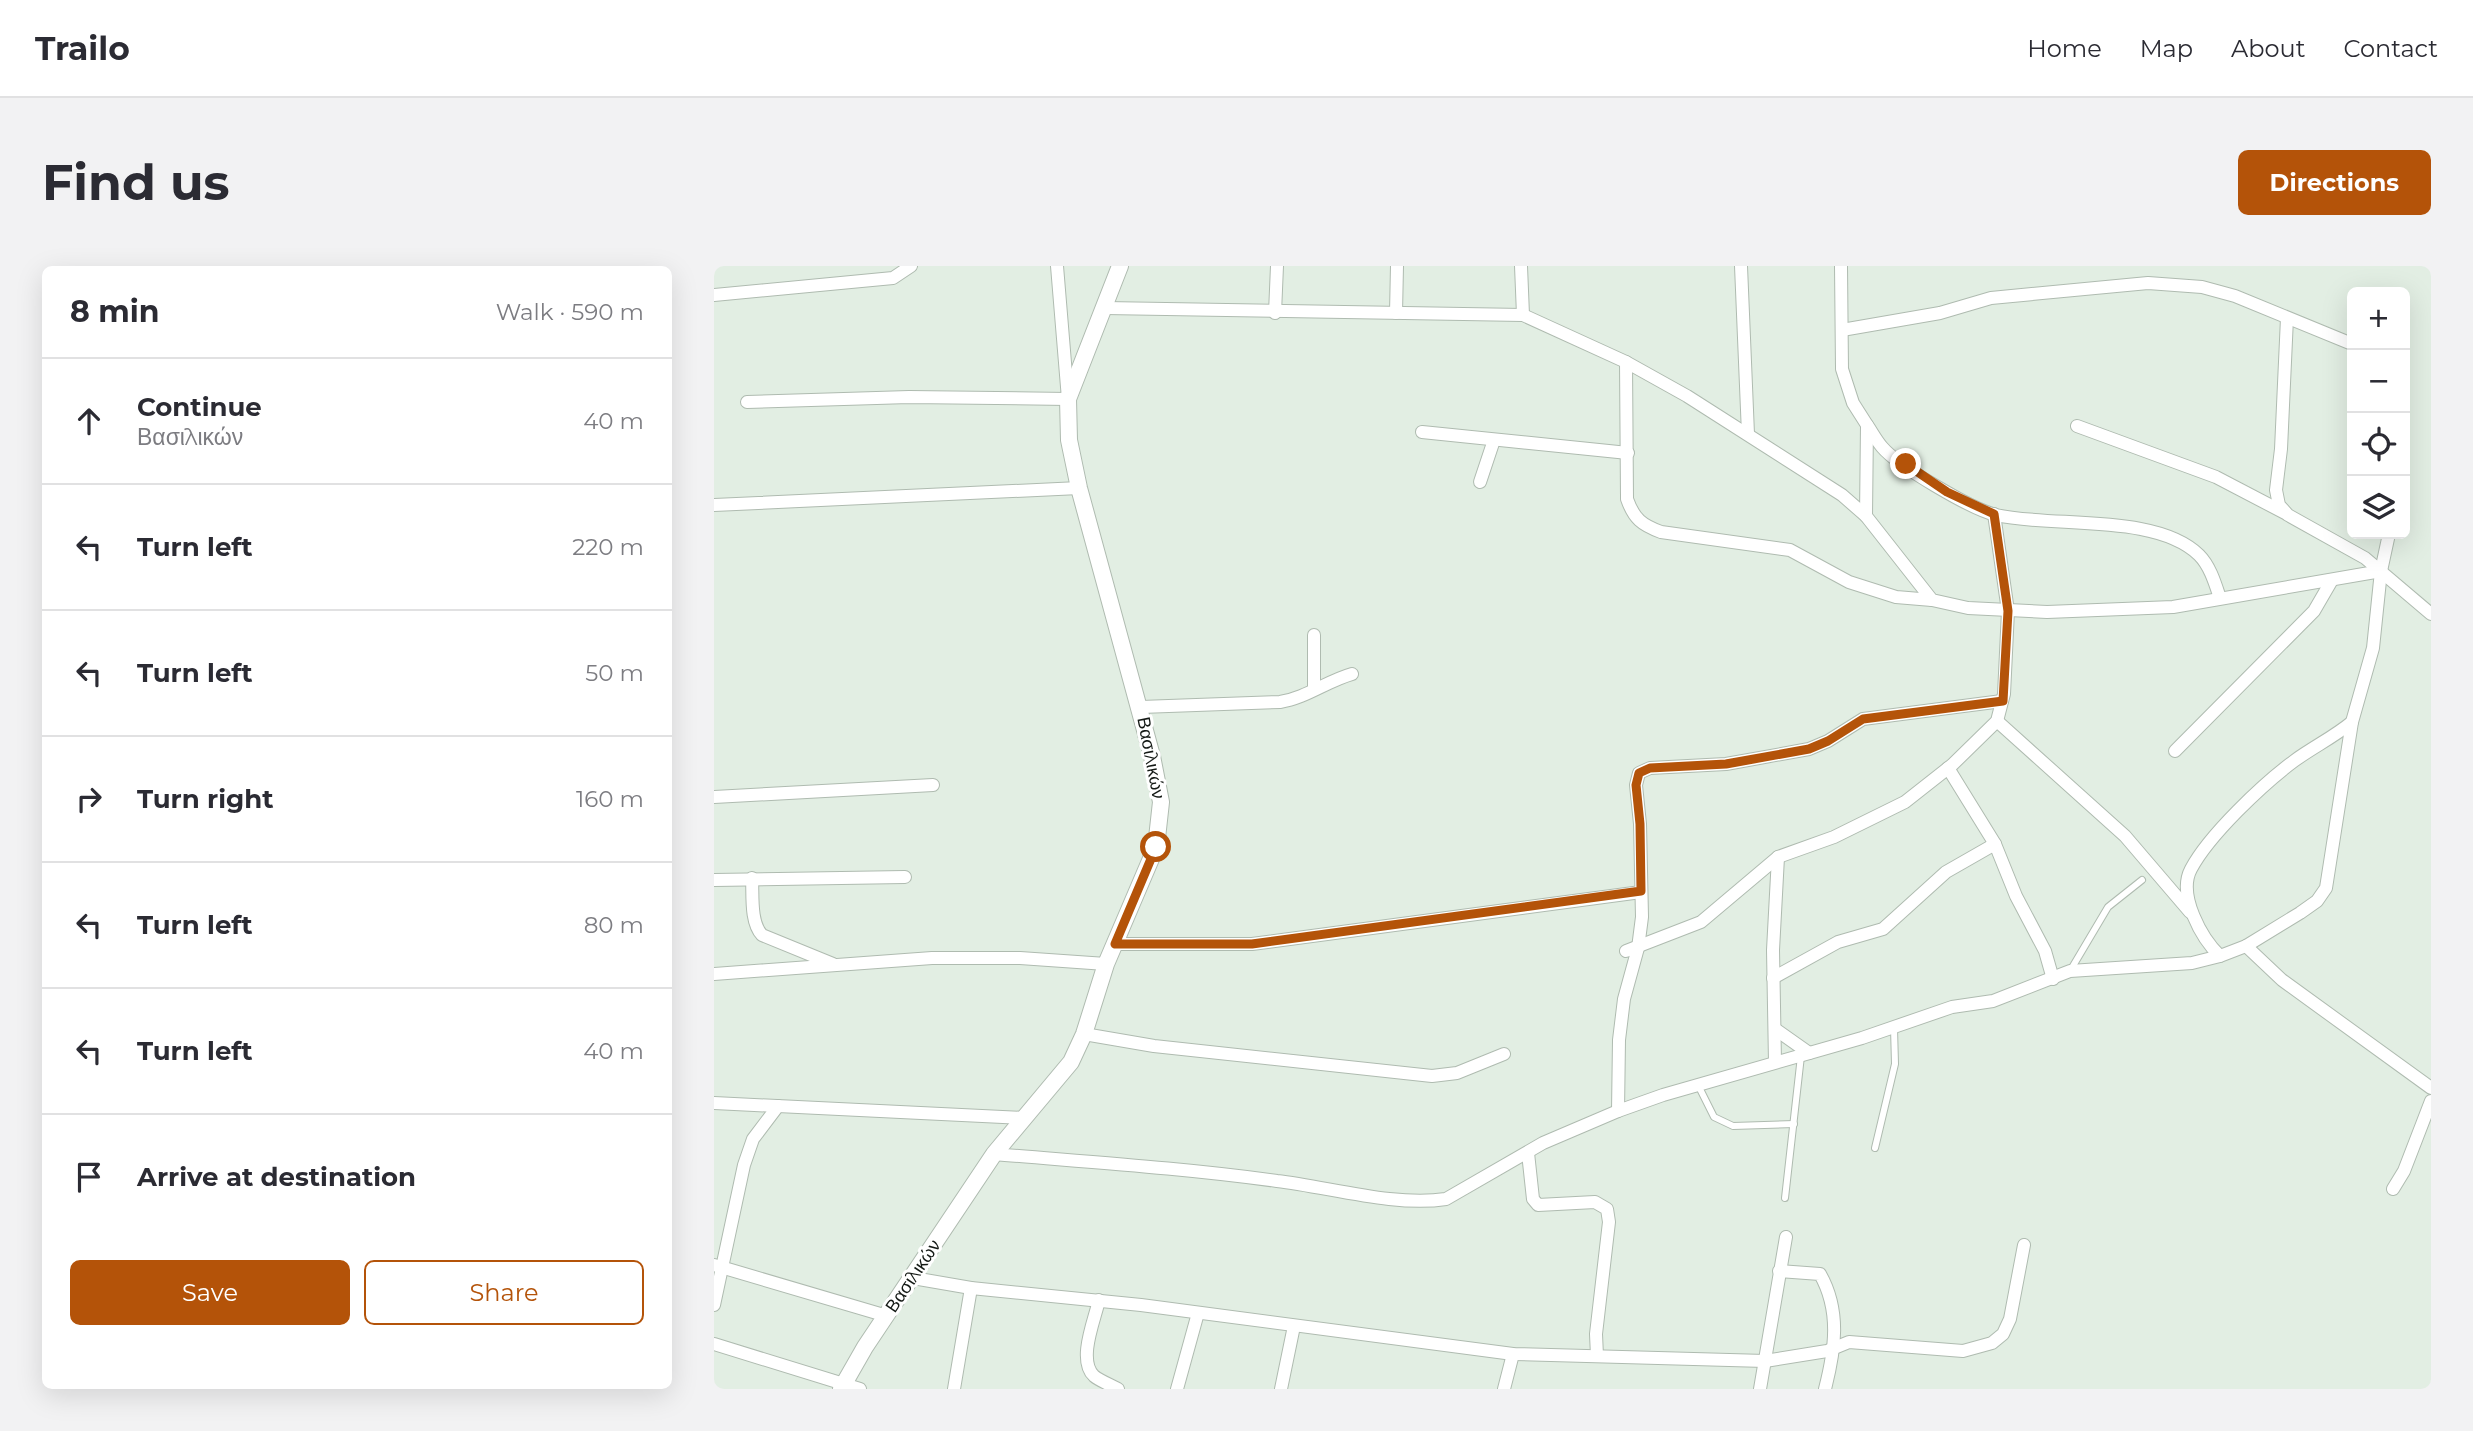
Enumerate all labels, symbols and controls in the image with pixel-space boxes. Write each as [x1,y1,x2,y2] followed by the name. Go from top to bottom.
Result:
[35,28,130,68] text: Trailo
[2027,34,2102,63] text: Home
[2140,34,2193,63] text: Map
[2231,34,2305,63] text: About
[2343,34,2438,63] text: Contact
[2238,150,2431,215] button: Directions
[42,153,230,212] text: Find us
[2347,287,2410,539] map controls
[2347,287,2410,350] button: +
[70,293,160,330] text: 8 min
[496,298,644,326] text: Walk · 590 m
[2347,350,2410,413] button: −
[137,391,262,423] text: Continue
[70,402,108,440] icon: ahead
[583,407,644,435] text: 40 m
[2347,413,2410,476] button: locate
[137,423,243,451] text: Βασιλικών
[1890,448,1921,479] route end
[2347,476,2410,539] button: layers
[70,528,108,566] icon: left
[137,531,253,563] text: Turn left
[572,533,644,561] text: 220 m
[70,654,108,692] icon: left
[137,657,253,689] text: Turn left
[585,659,644,687] text: 50 m
[1132,715,1170,801] street label: Βασιλικών
[70,780,108,818] icon: right
[137,783,273,815] text: Turn right
[576,785,644,813] text: 160 m
[1140,831,1171,862] route start
[70,906,108,944] icon: left
[137,909,253,941] text: Turn left
[584,911,644,939] text: 80 m
[70,1032,108,1070] icon: left
[137,1035,253,1067] text: Turn left
[583,1037,644,1065] text: 40 m
[70,1158,108,1196] icon: arrive
[137,1161,416,1193] text: Arrive at destination
[881,1235,945,1317] street label: Βασιλικών
[70,1260,350,1325] button: Save
[364,1260,644,1325] button: Share

